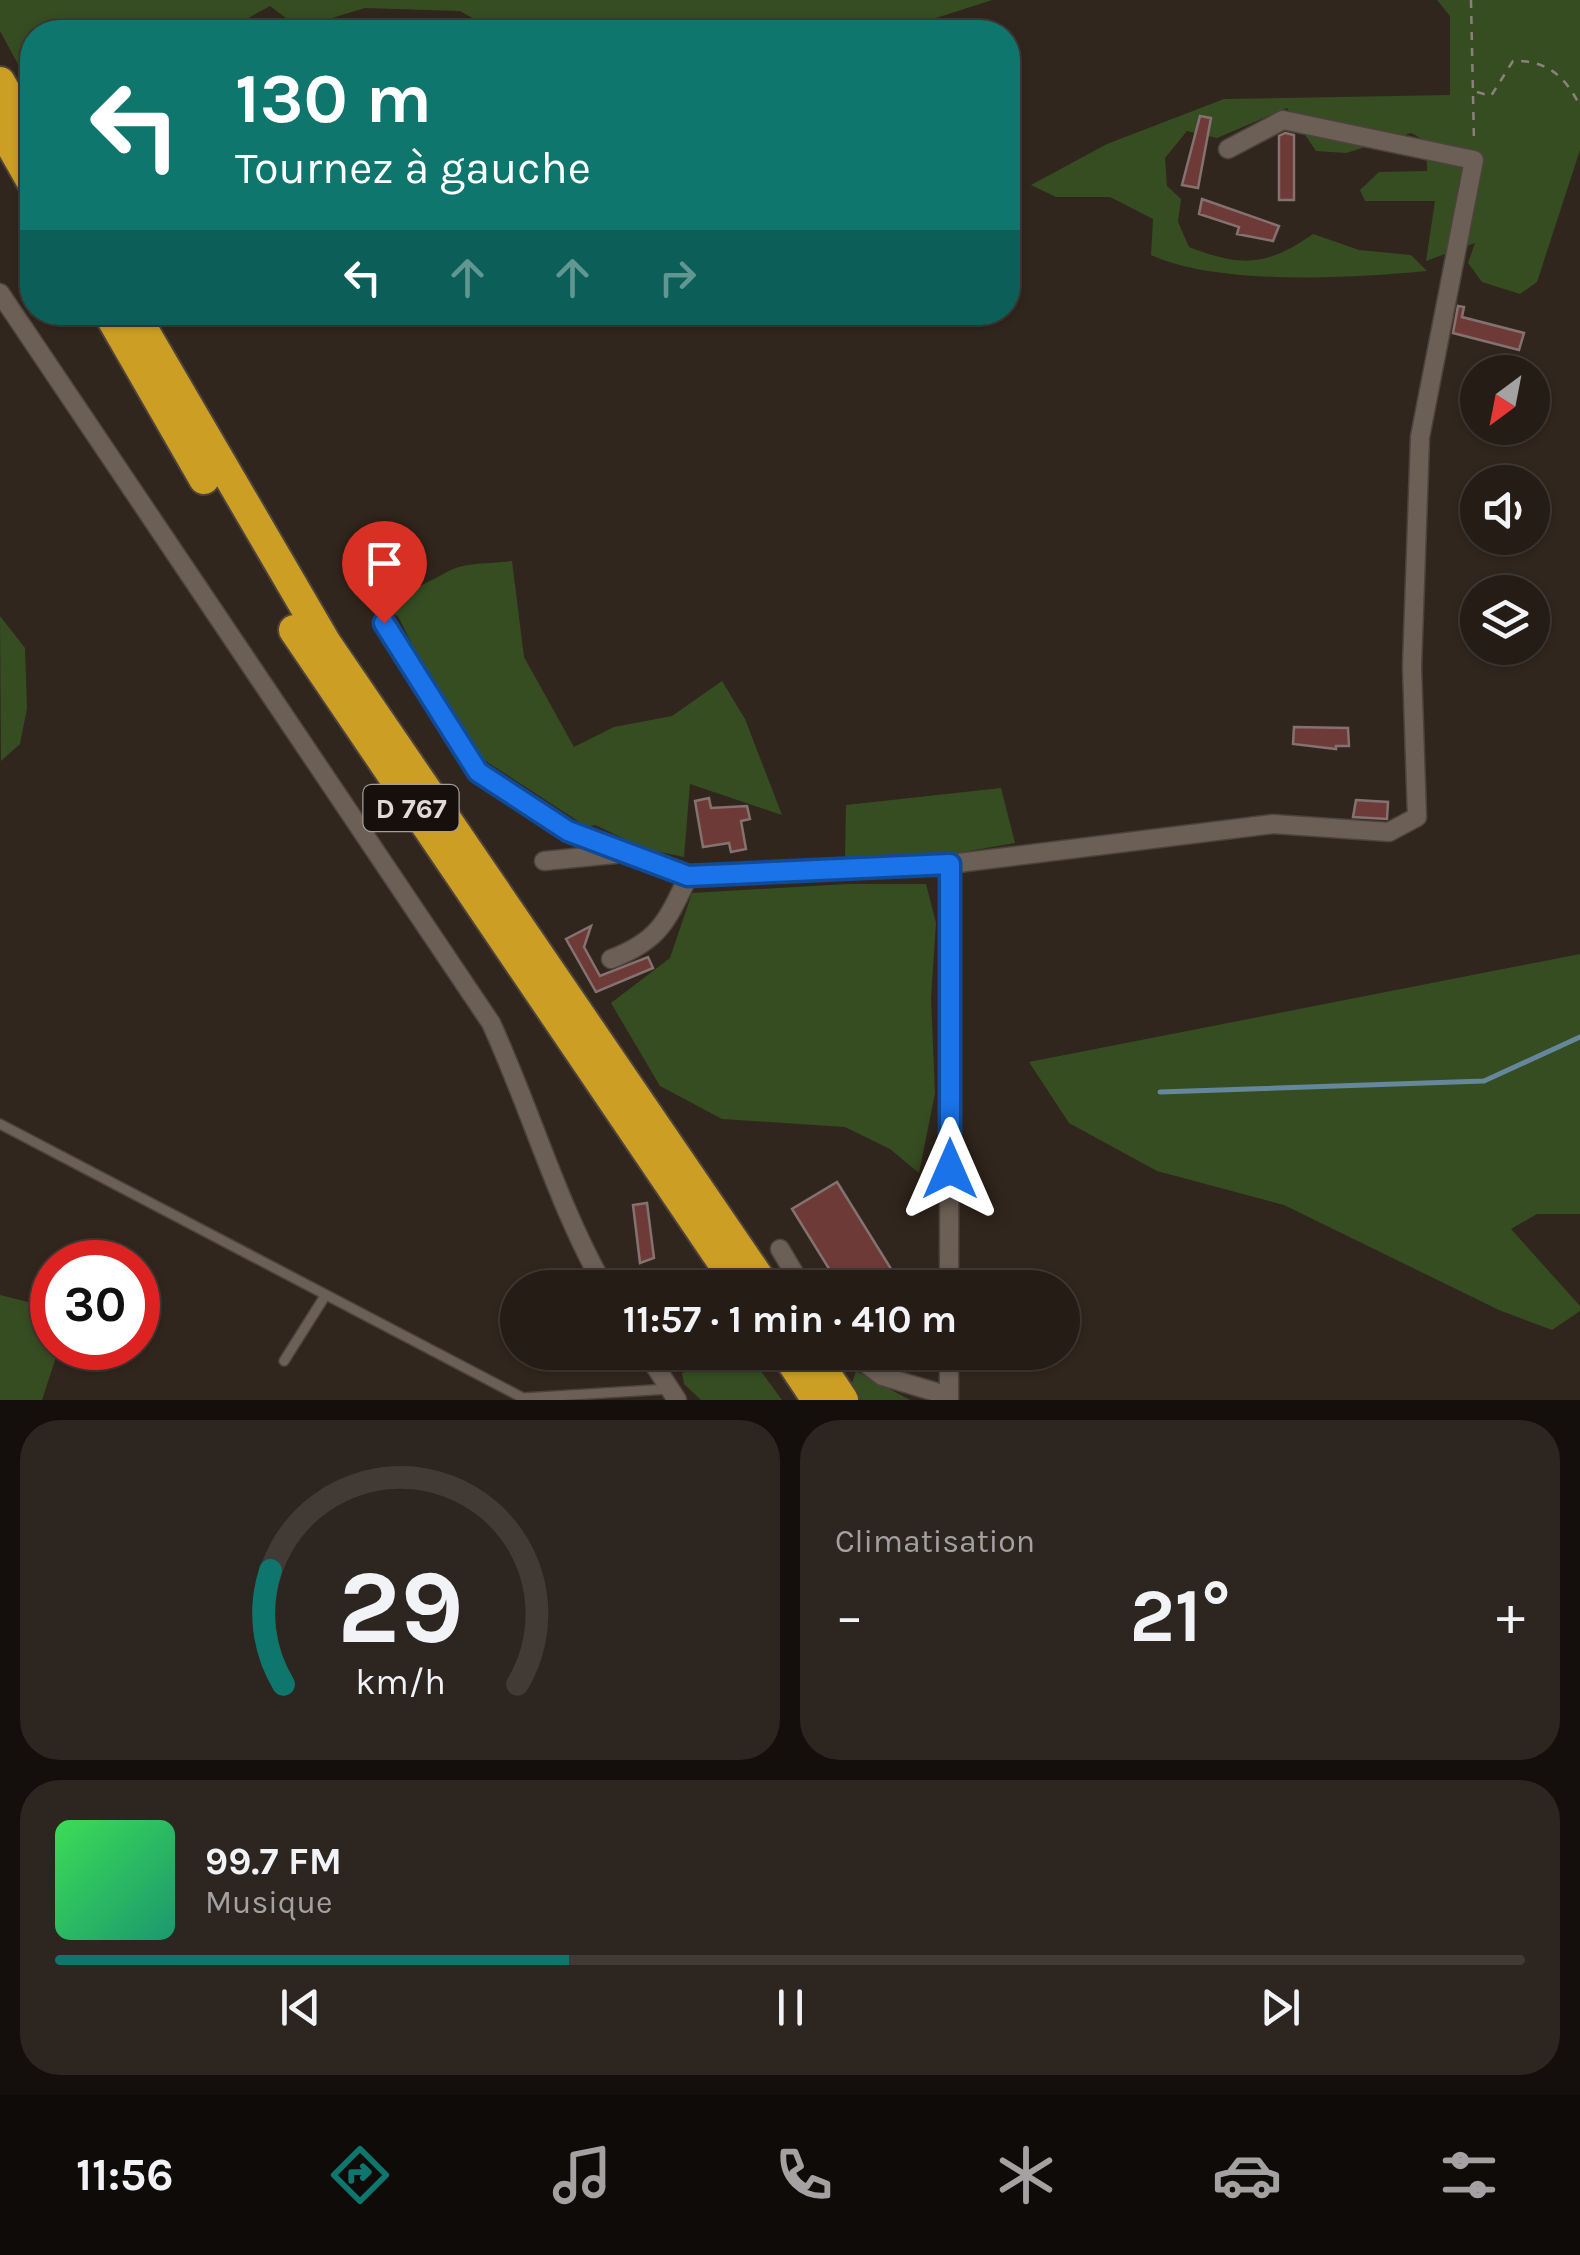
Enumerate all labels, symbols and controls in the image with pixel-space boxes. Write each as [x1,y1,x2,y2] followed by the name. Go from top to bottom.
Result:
[235,58,432,140] text: 130 m
[70,60,200,190] icon: left
[235,142,591,194] text: Tournez à gauche
[335,250,390,305] icon: left
[440,250,495,305] icon: ahead
[545,250,600,305] icon: ahead
[650,250,705,305] icon: right
[1460,355,1550,445] north arrow
[1460,355,1550,665] map controls
[1460,465,1550,555] button: sound
[342,521,427,624] pin
[357,536,412,591] icon: arrive
[1460,575,1550,665] button: layers
[364,785,458,831] road number: D 767
[898,1117,1002,1221] position arrow
[30,1240,160,1370] speed limit sign: 30
[623,1297,957,1342] text: 11:57 · 1 min · 410 m
[835,1523,1035,1560] text: Climatisation
[337,1547,463,1668] text: 29
[1129,1572,1231,1660] text: 21°
[835,1584,864,1648] text: −
[1496,1584,1525,1648] text: +
[355,1661,445,1703] text: km/h
[205,1839,342,1884] text: 99.7 FM
[205,1884,332,1921] text: Musique
[273,1980,328,2035] icon: previous
[763,1980,818,2035] icon: pause
[1253,1980,1308,2035] icon: next
[325,2140,395,2210] icon: directions
[547,2140,617,2210] icon: music
[769,2140,839,2210] icon: phone
[991,2140,1061,2210] icon: climate
[1212,2140,1282,2210] icon: car
[1434,2140,1504,2210] icon: filters
[76,2149,174,2201] text: 11:56

